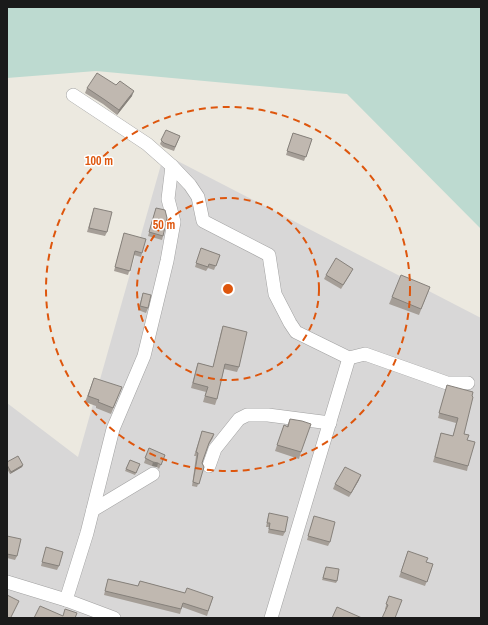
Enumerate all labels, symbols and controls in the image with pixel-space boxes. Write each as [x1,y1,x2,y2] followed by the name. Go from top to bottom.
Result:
[85,153,113,169] text: 100 m
[153,217,175,233] text: 50 m
[221,282,235,296] centre of rings

